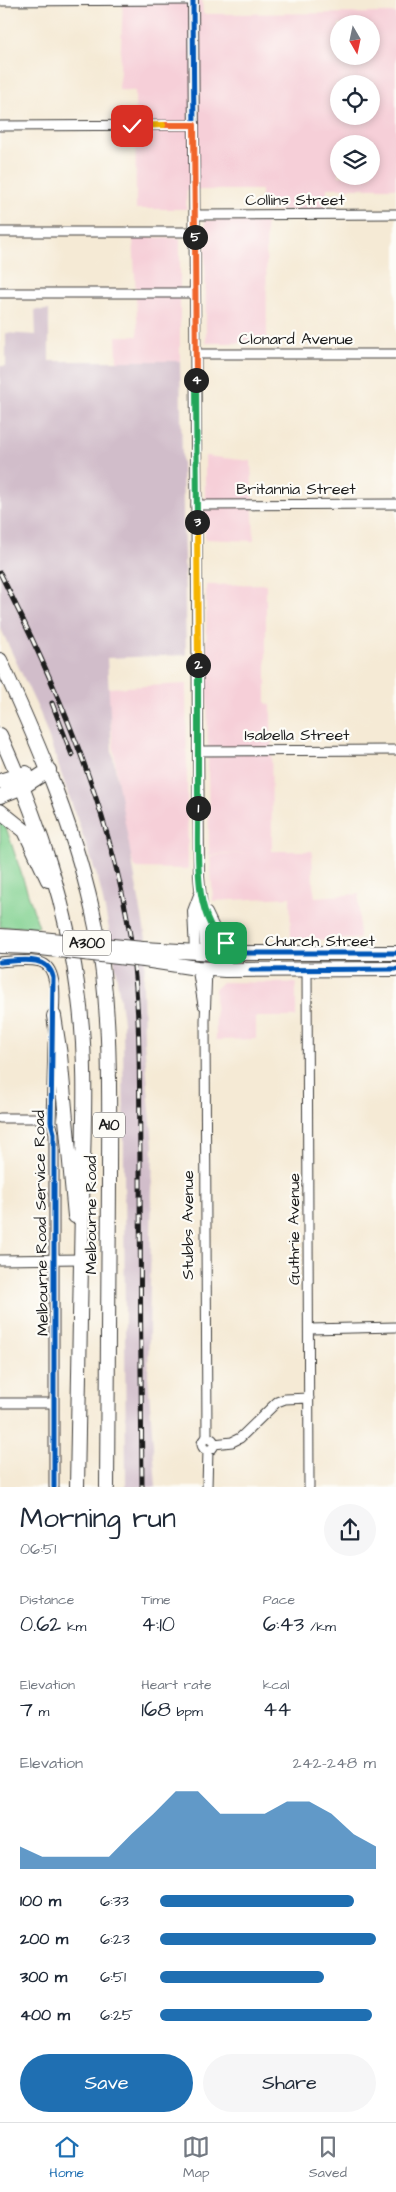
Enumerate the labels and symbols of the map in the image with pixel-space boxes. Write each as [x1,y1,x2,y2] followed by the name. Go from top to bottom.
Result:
[330,15,380,65] north arrow
[111,105,153,147] pin
[245,189,345,211] street label: Collins Street
[182,224,208,250] pin: 5
[239,328,354,350] street label: Clonard Avenue
[184,368,208,392] pin: 4
[236,478,356,500] street label: Britannia Street
[184,510,210,534] pin: 3
[186,652,210,678] pin: 2
[244,724,350,746] street label: Isabella Street
[186,796,210,820] pin: 1
[205,922,247,964] pin
[63,930,111,956] road number: A300
[265,930,376,952] street label: Church Street
[28,1110,54,1336] street label: Melbourne Road Service Road
[93,1112,125,1138] road number: A10
[80,1155,102,1275] street label: Melbourne Road
[177,1170,199,1280] street label: Stubbs Avenue
[283,1173,305,1285] street label: Guthrie Avenue

